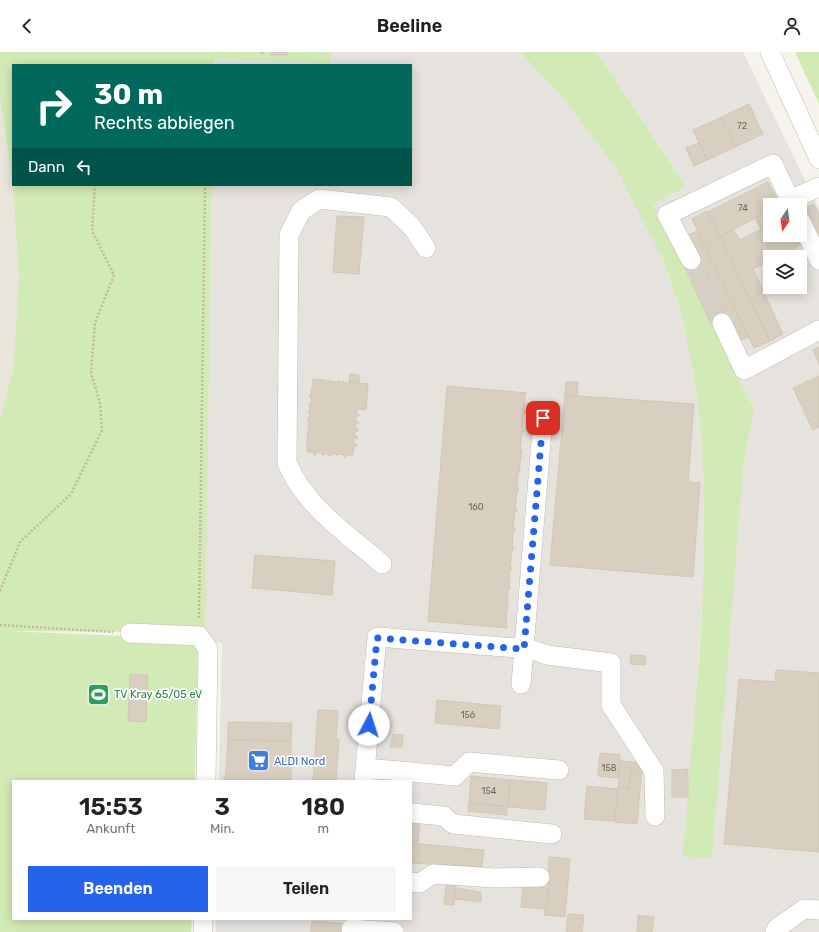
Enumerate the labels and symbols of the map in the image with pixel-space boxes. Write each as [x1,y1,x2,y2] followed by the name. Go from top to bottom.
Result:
[737,121,747,131] house number: 72
[763,198,807,242] north arrow
[738,203,748,213] house number: 74
[526,401,560,435] pin
[469,502,484,512] house number: 160
[85,681,111,707] sports icon: TV Kray 65/05 eV
[114,688,202,701] place label: TV Kray 65/05 eV
[348,704,390,746] position arrow
[461,710,476,720] house number: 156
[246,748,272,774] supermarket icon: ALDI Nord
[274,755,325,768] place label: ALDI Nord
[602,763,617,773] house number: 158
[482,786,497,796] house number: 154

